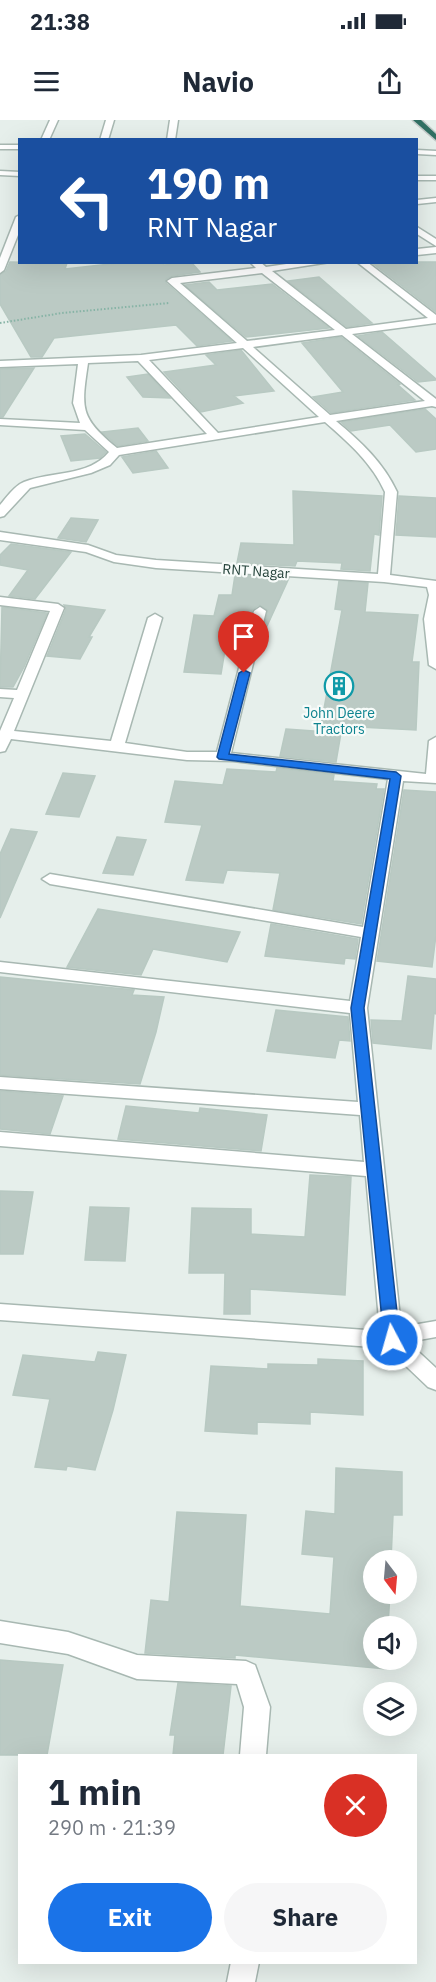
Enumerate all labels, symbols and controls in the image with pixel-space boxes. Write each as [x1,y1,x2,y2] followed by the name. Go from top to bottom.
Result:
[30,7,90,36] text: 21:38
[182,64,254,99] text: Navio
[30,65,63,98] icon: menu
[373,65,406,98] icon: share
[147,156,270,211] text: 190 m
[48,162,126,240] icon: left
[147,209,277,244] text: RNT Nagar
[222,560,290,582] street label: RNT Nagar
[218,611,269,673] pin
[227,620,260,653] icon: arrive
[323,670,355,702] building icon: John Deere Tractors
[303,704,375,738] place label: John Deere Tractors
[360,1308,424,1372] position arrow
[363,1550,417,1604] north arrow
[363,1550,417,1736] map controls
[363,1616,417,1670] button: sound
[363,1682,417,1736] button: layers
[48,1768,142,1815] text: 1 min
[324,1774,387,1837] button: close
[48,1814,176,1841] text: 290 m · 21:39
[48,1883,212,1952] button: Exit
[224,1883,387,1952] button: Share

